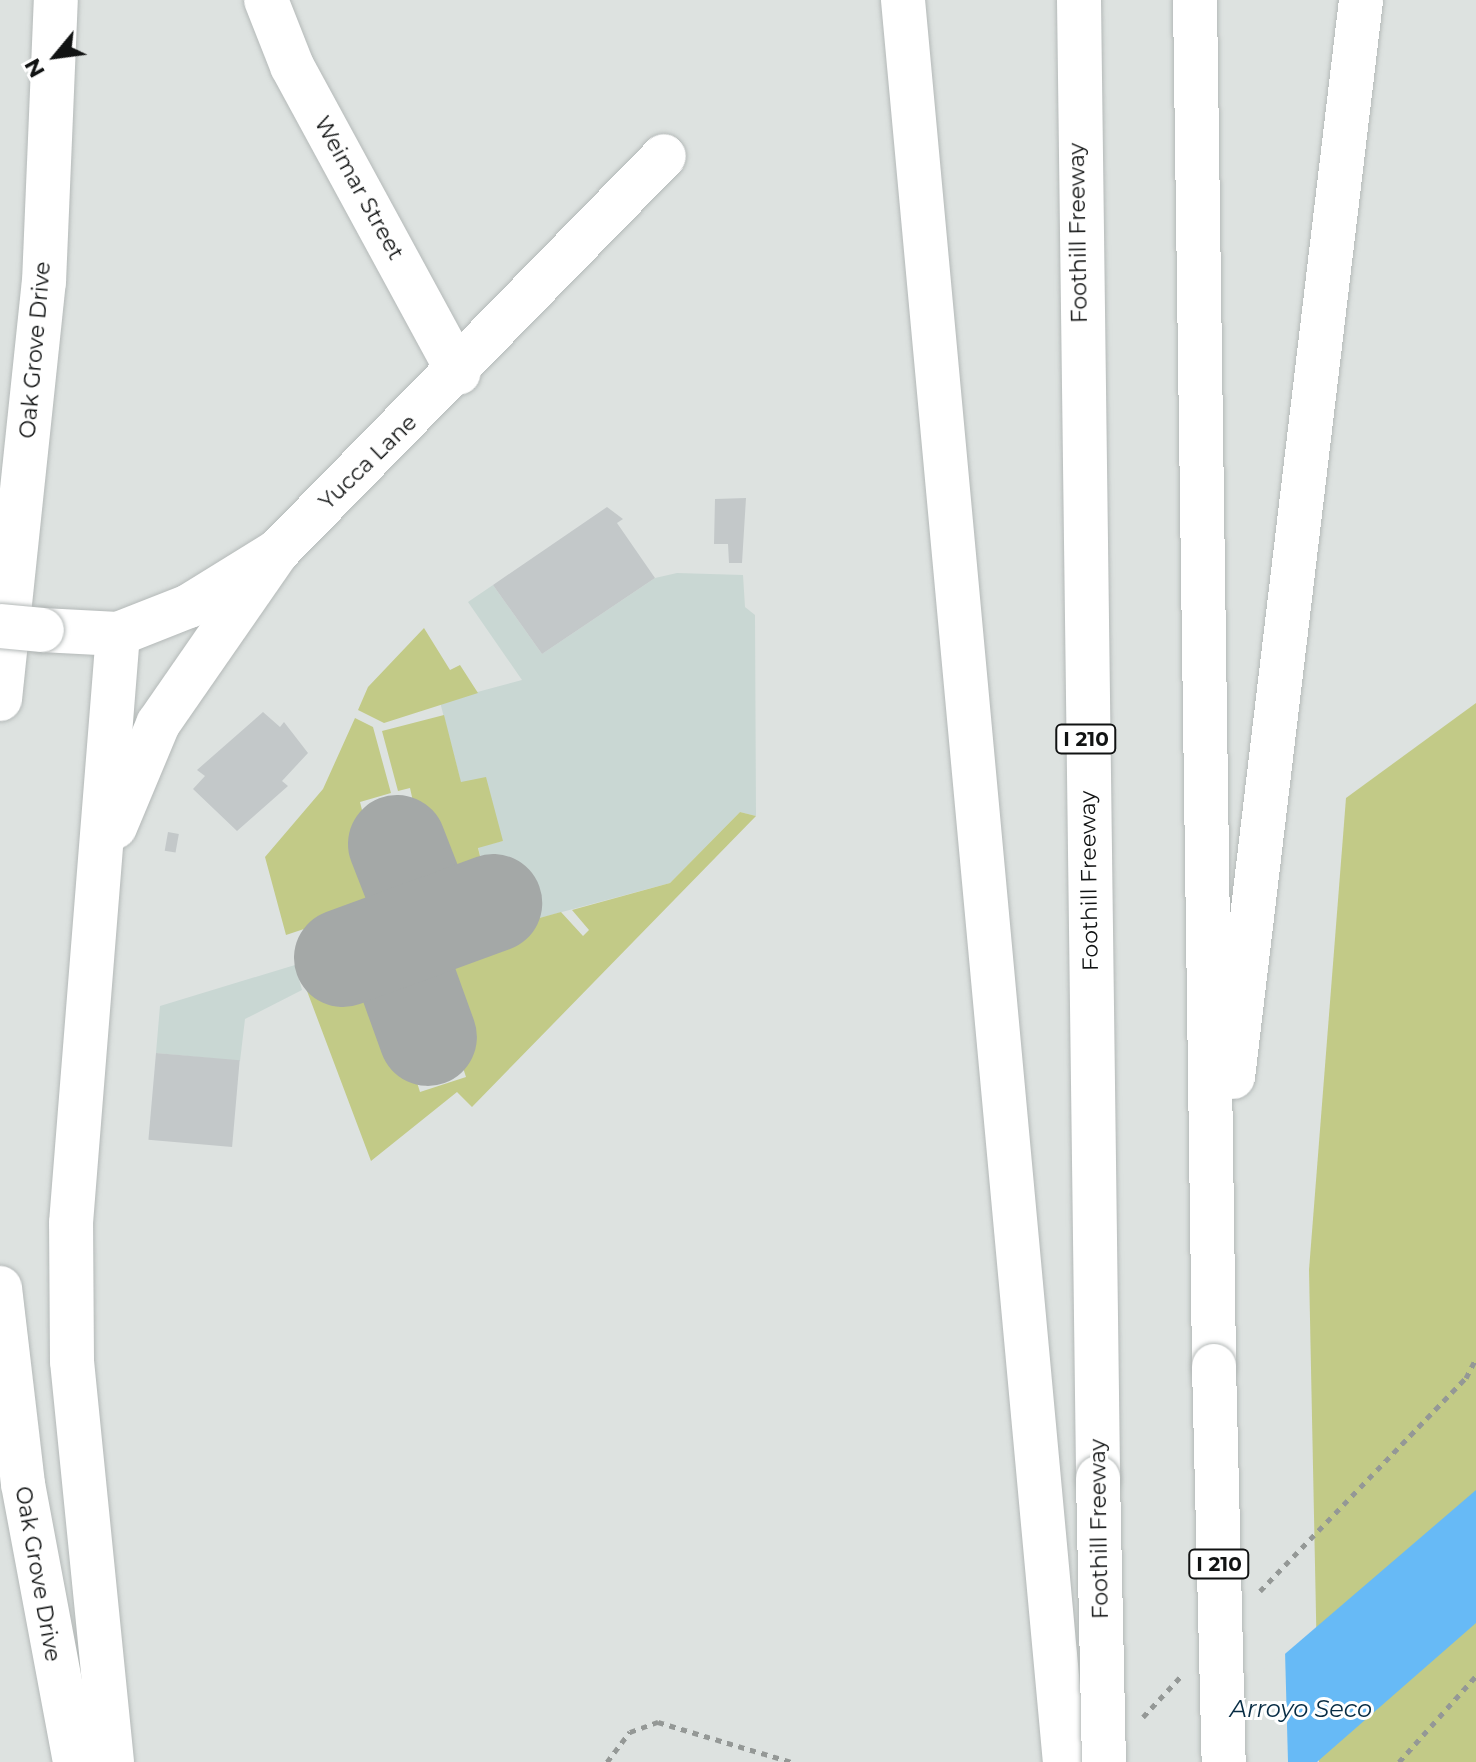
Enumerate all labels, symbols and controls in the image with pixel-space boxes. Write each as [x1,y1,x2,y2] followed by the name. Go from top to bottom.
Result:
[16,16,96,96] north arrow
[18,54,51,82] text: N
[309,112,409,264] street label: Weimar Street
[1063,143,1093,323] street label: Foothill Freeway
[14,260,56,440] street label: Oak Grove Drive
[314,409,422,515] street label: Yucca Lane
[1054,723,1118,755] road number: I 210
[1074,791,1104,971] street label: Foothill Freeway
[1084,1439,1114,1619] street label: Foothill Freeway
[10,1484,66,1664] street label: Oak Grove Drive
[1187,1548,1251,1580] road number: I 210
[1230,1695,1372,1723] water label: Arroyo Seco

